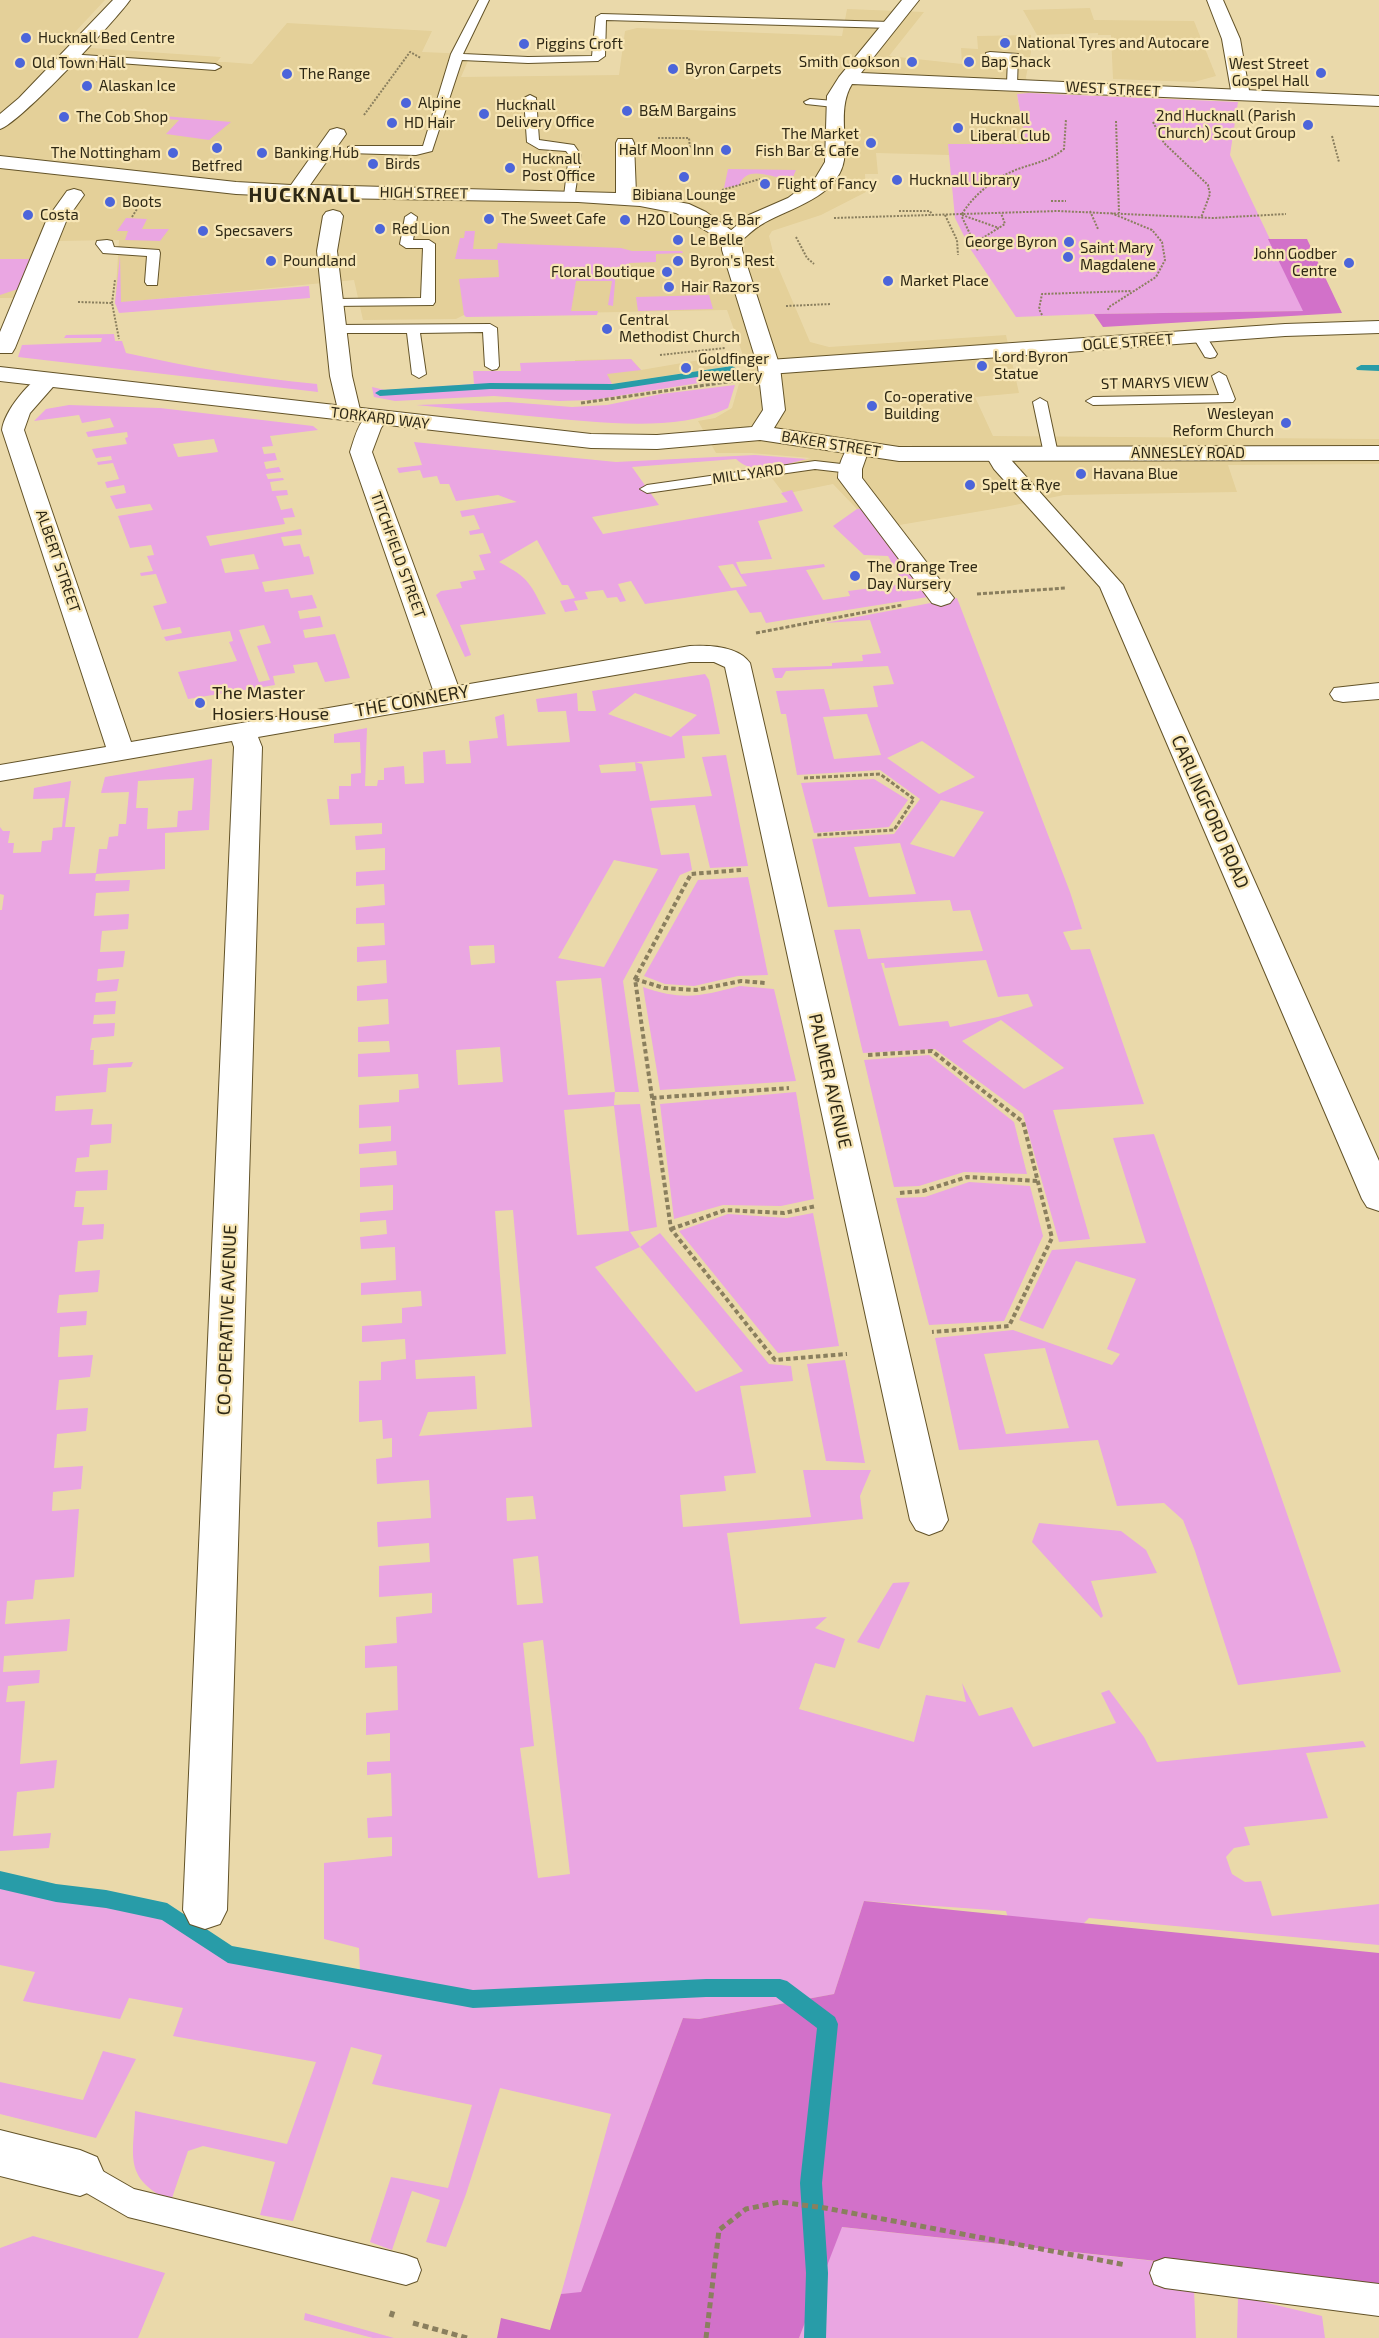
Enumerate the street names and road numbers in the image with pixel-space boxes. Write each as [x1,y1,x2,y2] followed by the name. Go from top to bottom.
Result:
[1065,78,1161,100] street label: WEST STREET
[380,183,468,203] street label: HIGH STREET
[1082,330,1174,354] street label: OGLE STREET
[1101,373,1209,393] street label: ST MARYS VIEW
[330,403,430,433] street label: TORKARD WAY
[780,427,882,461] street label: BAKER STREET
[1131,444,1245,462] street label: ANNESLEY ROAD
[711,460,785,488] street label: MILL YARD
[367,489,429,621] street label: TITCHFIELD STREET
[32,507,84,615] street label: ALBERT STREET
[353,680,471,722] street label: THE CONNERY
[1166,732,1254,892] street label: CARLINGFORD ROAD
[804,1011,856,1151] street label: PALMER AVENUE
[213,1224,241,1416] street label: CO-OPERATIVE AVENUE

